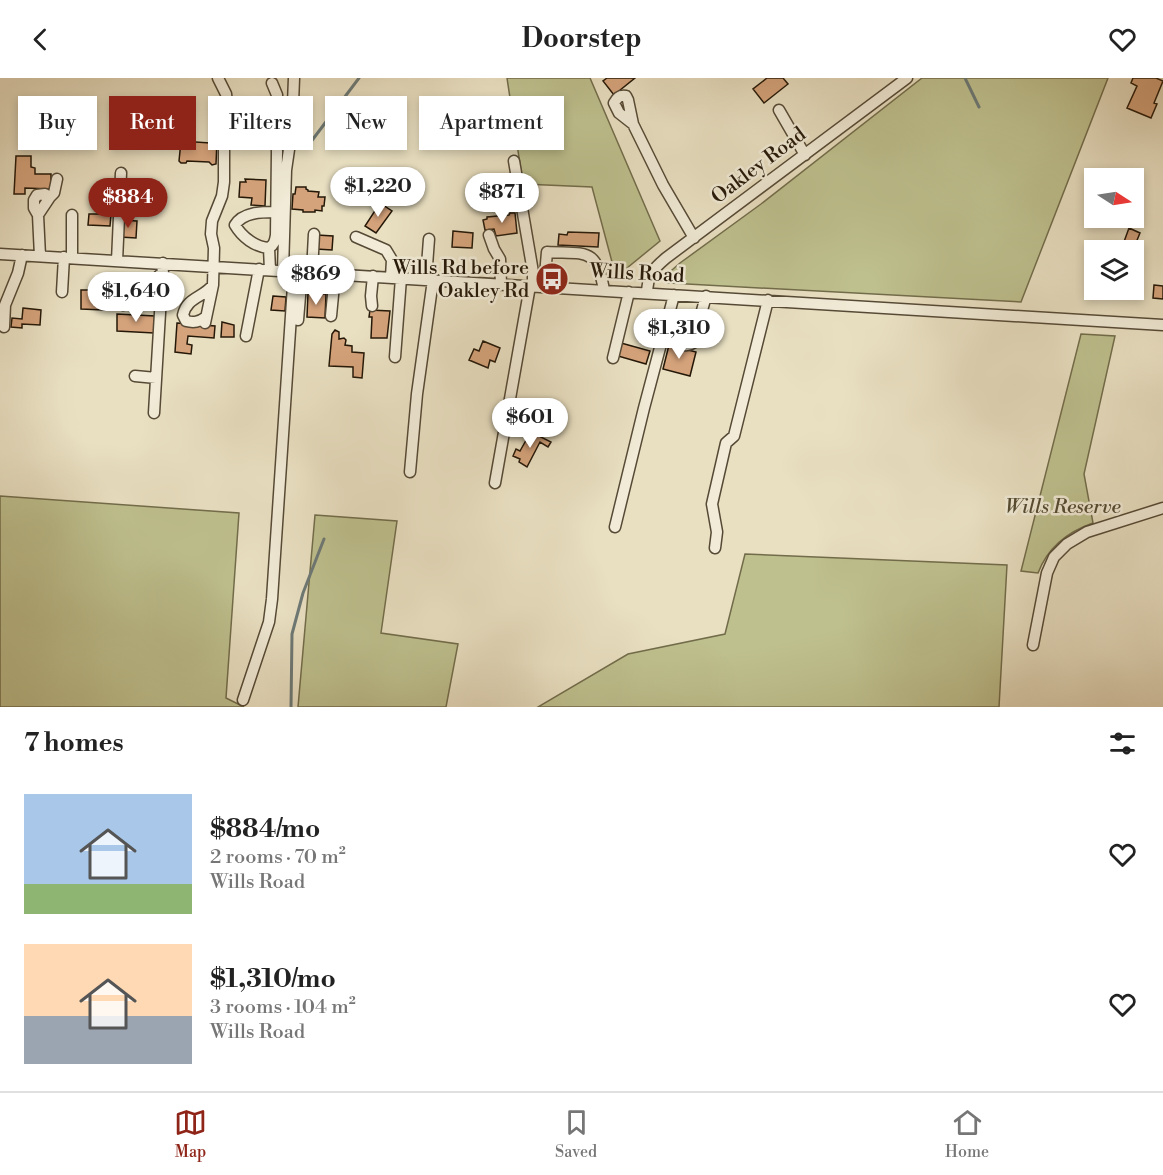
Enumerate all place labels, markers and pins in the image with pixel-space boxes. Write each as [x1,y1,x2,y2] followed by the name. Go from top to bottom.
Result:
[329,167,427,218] pin: $1,220
[466,173,538,224] pin: $871
[92,178,164,229] pin: $884
[280,255,352,306] pin: $869
[392,256,530,304] place label: Wills Rd before Oakley Rd
[534,261,570,297] bus stop icon: Wills Rd before Oakley Rd
[87,272,185,323] pin: $1,640
[630,309,728,360] pin: $1,310
[494,398,566,449] pin: $601

